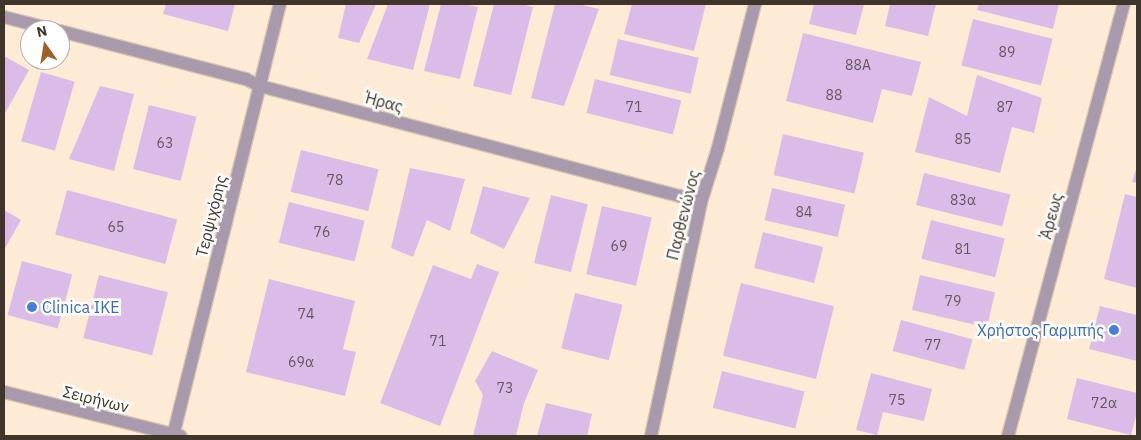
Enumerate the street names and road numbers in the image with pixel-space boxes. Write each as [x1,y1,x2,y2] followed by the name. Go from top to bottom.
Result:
[363,88,405,116] street label: Ήρας
[663,168,703,262] street label: Παρθενώνος
[192,173,230,259] street label: Τερψιχόρης
[1036,191,1066,241] street label: Άρεως
[61,382,131,416] street label: Σειρήνων

